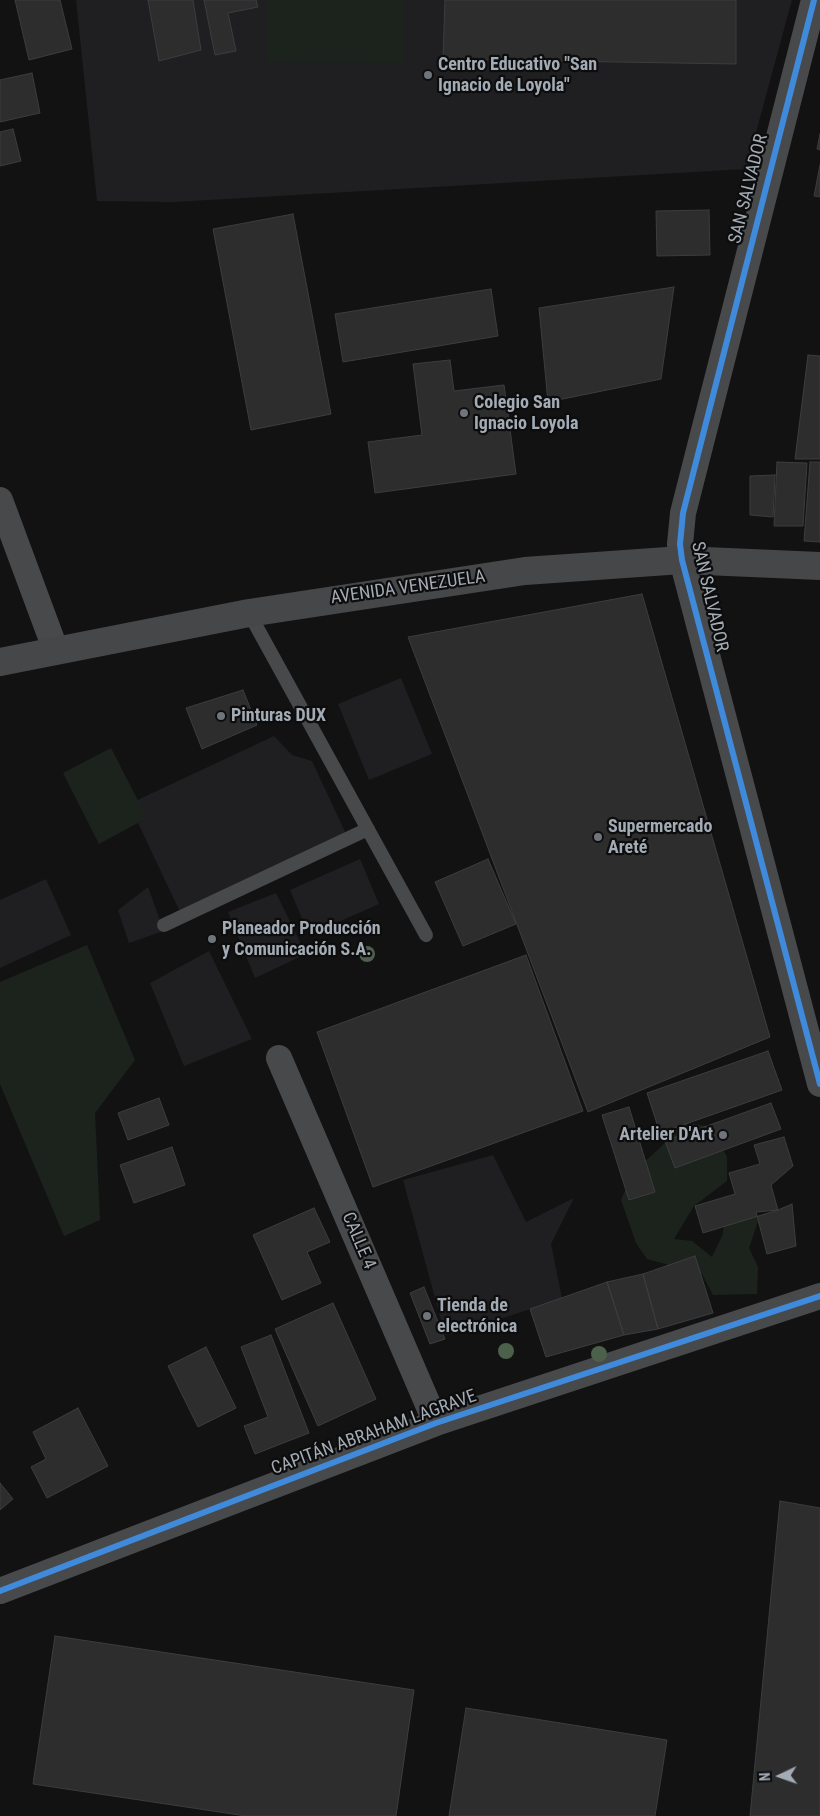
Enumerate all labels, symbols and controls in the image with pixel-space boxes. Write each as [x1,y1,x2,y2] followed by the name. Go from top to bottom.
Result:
[438,54,597,96] place label: Centro Educativo "San Ignacio de Loyola"
[422,69,434,81] marker: Centro Educativo "San Ignacio de Loyola"
[725,132,773,246] street label: SAN SALVADOR
[474,392,578,434] place label: Colegio San Ignacio Loyola
[458,407,470,419] marker: Colegio San Ignacio Loyola
[686,540,732,654] street label: SAN SALVADOR
[329,566,487,610] street label: AVENIDA VENEZUELA
[231,705,326,727] place label: Pinturas DUX
[215,710,227,722] marker: Pinturas DUX
[608,816,712,859] place label: Supermercado Areté
[592,831,604,843] marker: Supermercado Areté
[222,918,381,961] place label: Planeador Producción y Comunicación S.A.
[206,933,218,945] marker: Planeador Producción y Comunicación S.A.
[619,1124,713,1146] place label: Artelier D'Art
[717,1129,729,1141] marker: Artelier D'Art
[336,1209,380,1273] street label: CALLE 4
[437,1295,517,1338] place label: Tienda de electrónica
[421,1310,433,1322] marker: Tienda de electrónica
[269,1386,479,1480] street label: CAPITÁN ABRAHAM LAGRAVE
[755,1751,805,1801] north arrow
[757,1772,773,1781] text: N

